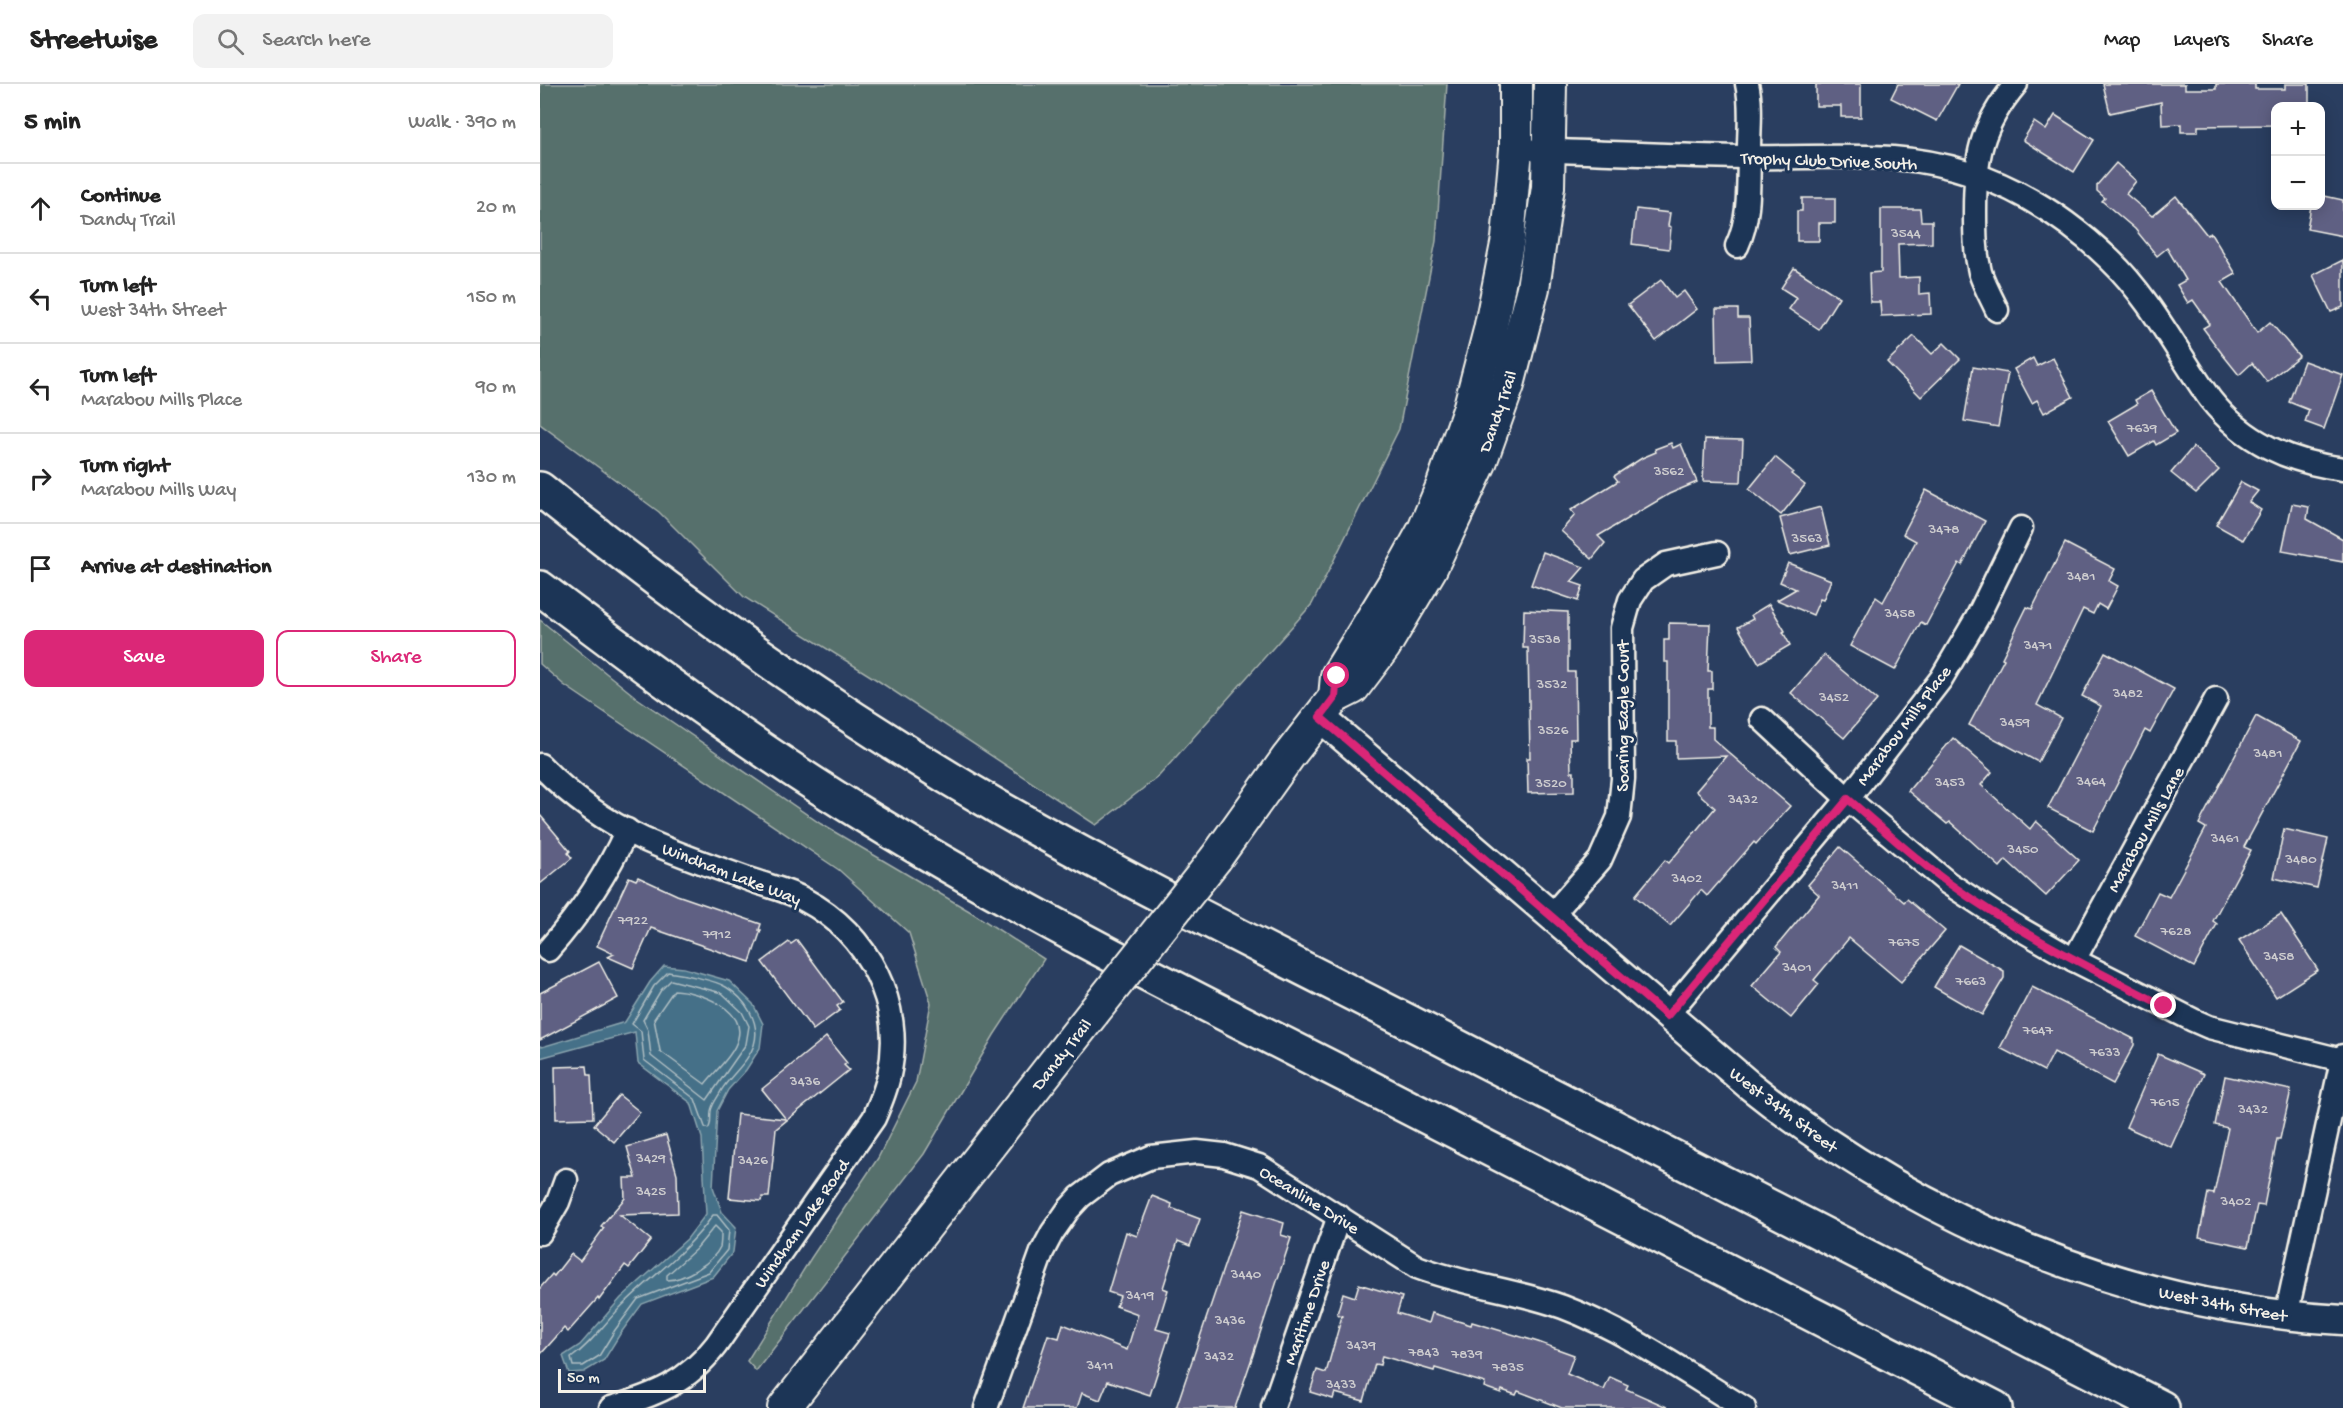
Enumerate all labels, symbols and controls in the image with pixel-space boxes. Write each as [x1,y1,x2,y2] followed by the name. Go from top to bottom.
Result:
[193,14,613,68] search box
[30,25,157,58] text: Streetwise
[214,25,247,58] icon: search
[262,28,371,54] text: Search here
[2104,29,2140,54] text: Map
[2173,29,2229,54] text: Layers
[2262,29,2313,54] text: Share
[2271,102,2325,210] map controls
[2271,102,2325,156] button: +
[24,108,80,139] text: 5 min
[408,112,516,135] text: Walk · 390 m
[1739,149,1918,176] street label: Trophy Club Drive South
[2271,156,2325,210] button: −
[81,184,161,210] text: Continue
[24,192,57,225] icon: ahead
[476,197,516,220] text: 20 m
[81,210,176,233] text: Dandy Trail
[1890,225,1921,243] house number: 3544
[81,274,155,300] text: Turn left
[24,282,57,315] icon: left
[467,287,516,310] text: 150 m
[81,300,225,323] text: West 34th Street
[81,364,155,390] text: Turn left
[1475,368,1523,456] street label: Dandy Trail
[24,372,57,405] icon: left
[476,377,516,400] text: 90 m
[81,390,242,413] text: Marabou Mills Place
[2126,420,2158,438] house number: 7639
[81,454,169,480] text: Turn right
[24,462,57,495] icon: right
[1653,463,1684,481] house number: 3562
[467,467,516,490] text: 130 m
[81,480,236,503] text: Marabou Mills Way
[1928,521,1959,539] house number: 3478
[1790,530,1823,548] house number: 3563
[24,552,57,585] icon: arrive
[81,555,271,581] text: Arrive at destination
[2065,568,2096,586] house number: 3481
[1884,605,1916,623] house number: 3458
[24,630,264,687] button: Save
[276,630,516,687] button: Share
[1528,631,1561,649] house number: 3538
[2023,637,2052,655] house number: 3471
[1614,639,1635,792] street label: Soaring Eagle Court
[1323,662,1349,688] route start
[1853,662,1957,791] street label: Marabou Mills Place
[1536,676,1567,694] house number: 3532
[2112,685,2143,703] house number: 3482
[1818,689,1849,707] house number: 3452
[1999,714,2031,732] house number: 3459
[1537,722,1569,740] house number: 3526
[2252,745,2283,763] house number: 3481
[2104,763,2191,897] street label: Marabou Mills Lane
[2075,773,2106,791] house number: 3464
[1934,774,1965,792] house number: 3453
[1534,775,1567,793] house number: 3520
[1727,791,1758,809] house number: 3432
[2210,830,2239,848] house number: 3461
[659,839,804,912] street label: Windham Lake Way
[2006,841,2039,859] house number: 3450
[2284,851,2317,869] house number: 3480
[1671,870,1702,888] house number: 3402
[1831,877,1859,895] house number: 3411
[617,912,648,930] house number: 7922
[2160,923,2191,941] house number: 7628
[702,926,731,944] house number: 7912
[1887,934,1920,952] house number: 7675
[2263,948,2295,966] house number: 3458
[1781,959,1812,977] house number: 3401
[1955,973,1987,991] house number: 7663
[2150,992,2176,1018] route end
[1028,1016,1097,1096] street label: Dandy Trail
[2022,1022,2054,1040] house number: 7647
[2089,1044,2121,1062] house number: 7633
[1724,1064,1842,1159] street label: West 34th Street
[789,1073,821,1091] house number: 3436
[2149,1094,2180,1112] house number: 7615
[2237,1101,2268,1119] house number: 3432
[635,1150,666,1168] house number: 3429
[737,1152,768,1170] house number: 3426
[751,1155,856,1293] street label: Windham Lake Road
[1255,1162,1363,1241] street label: Oceanline Drive
[635,1183,666,1201] house number: 3425
[2220,1193,2251,1211] house number: 3402
[1281,1257,1336,1368] street label: Maritime Drive
[1230,1266,1262,1284] house number: 3440
[2157,1283,2290,1328] street label: West 34th Street
[1125,1287,1155,1305] house number: 3419
[1214,1312,1246,1330] house number: 3436
[1345,1337,1377,1355] house number: 3439
[1408,1344,1440,1362] house number: 7843
[1450,1346,1483,1364] house number: 7839
[1203,1348,1234,1366] house number: 3432
[1086,1357,1114,1375] house number: 3411
[1491,1359,1524,1377] house number: 7835
[558,1366,706,1394] scale bar
[567,1370,600,1389] text: 50 m
[1325,1376,1356,1394] house number: 3433

